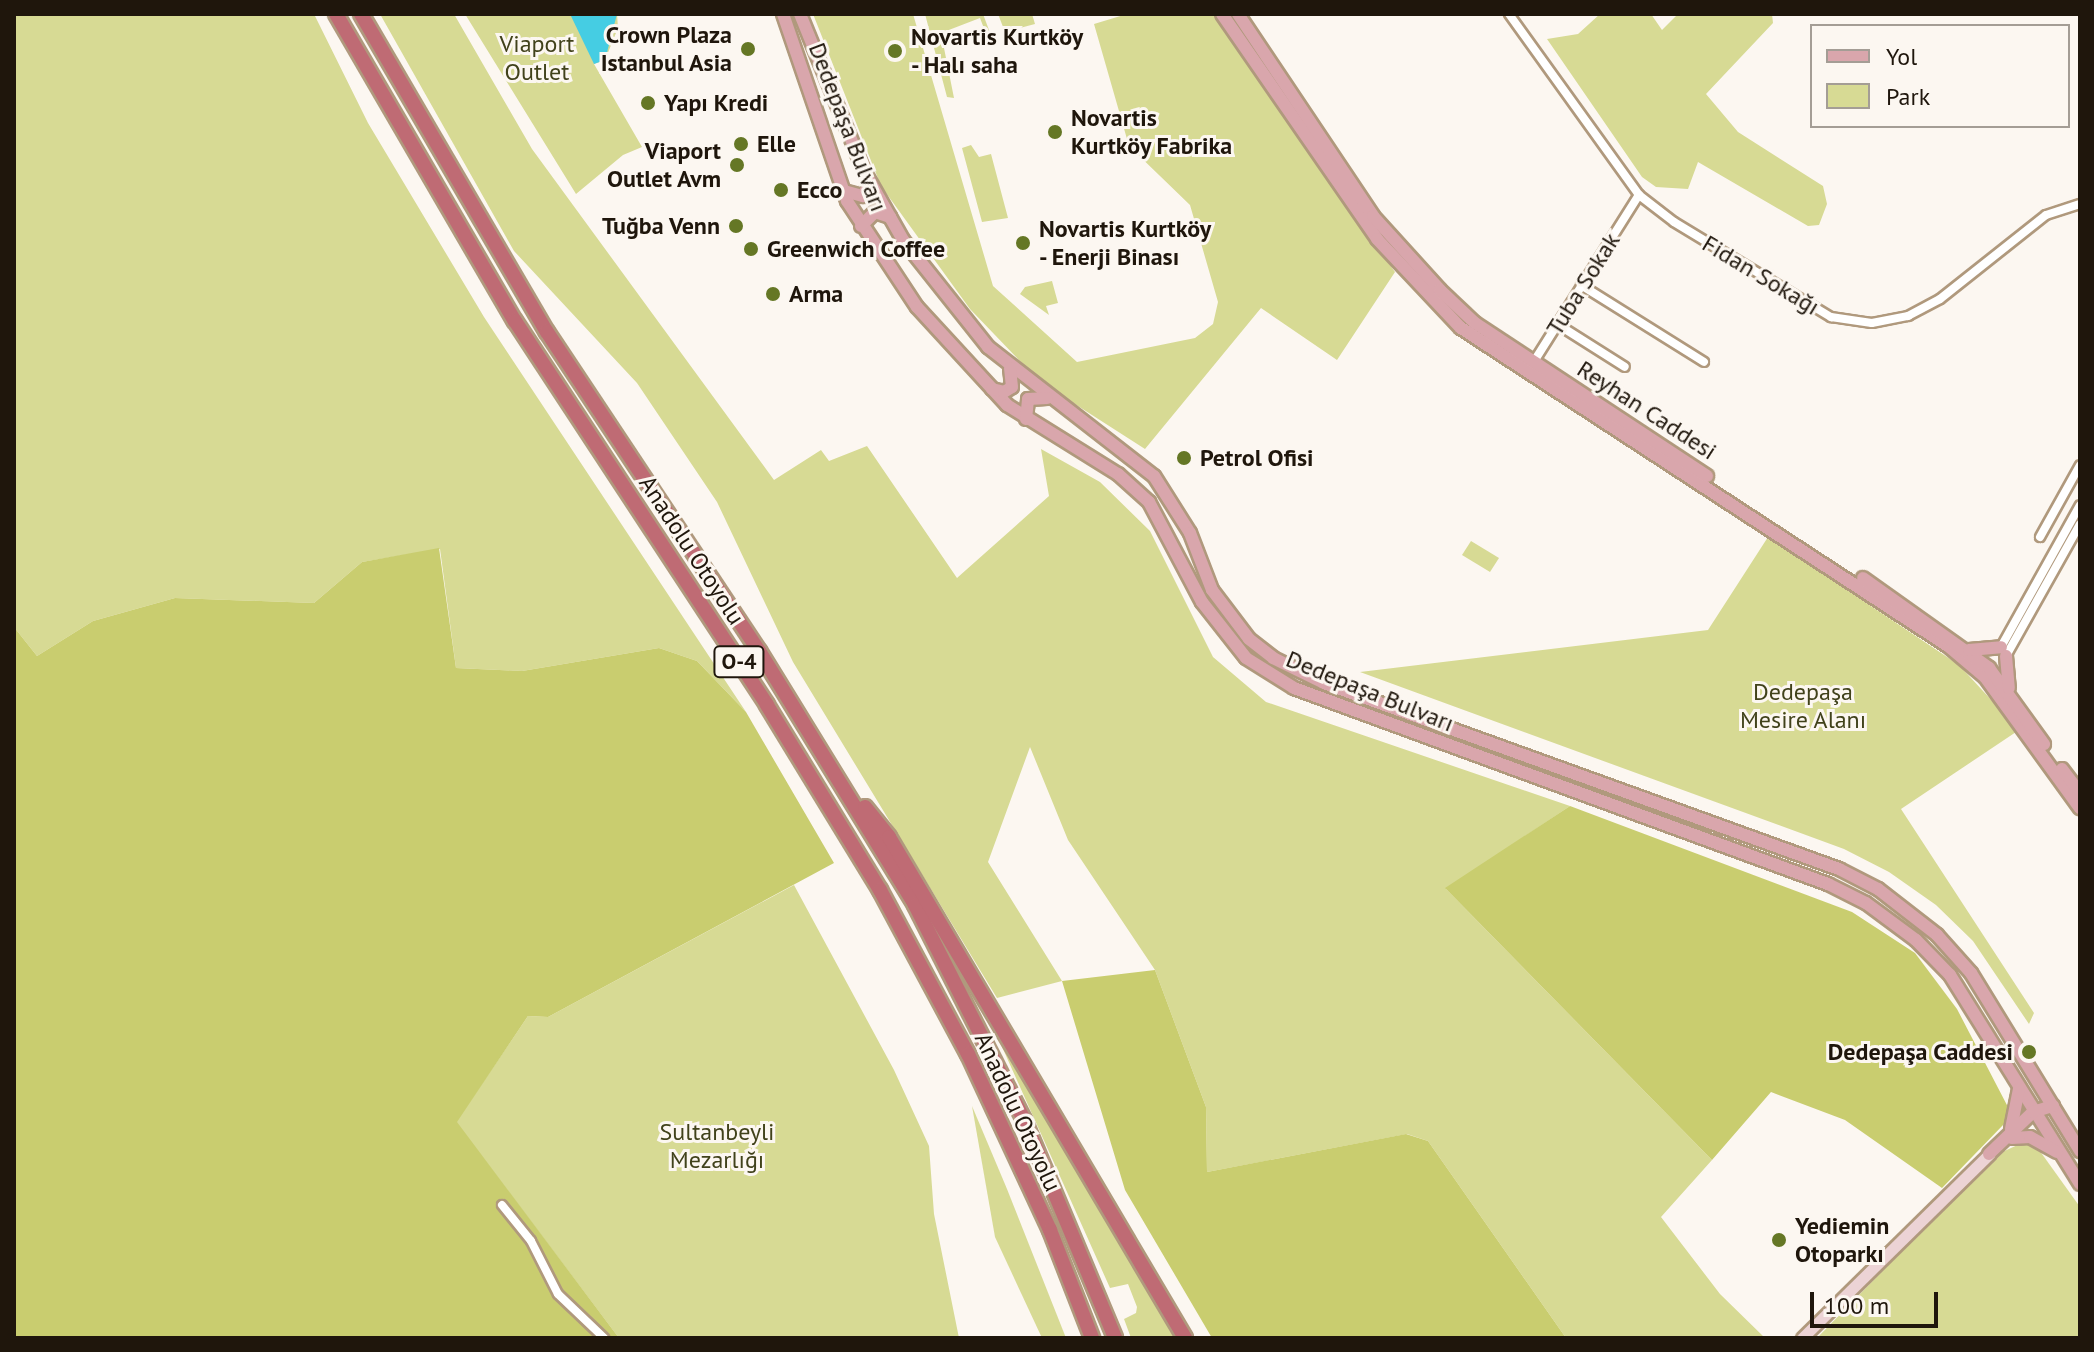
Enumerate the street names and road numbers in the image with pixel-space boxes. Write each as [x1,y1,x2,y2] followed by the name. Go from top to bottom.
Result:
[803,39,893,215] street label: Dedepaşa Bulvarı
[1540,227,1626,341] street label: Tuba Sokak
[1697,229,1825,321] street label: Fidan Sokağı
[1572,354,1722,466] street label: Reyhan Caddesi
[633,470,751,630] street label: Anadolu Otoyolu
[713,644,765,680] road number: O-4
[1282,644,1458,738] street label: Dedepaşa Bulvarı
[969,1028,1067,1196] street label: Anadolu Otoyolu

